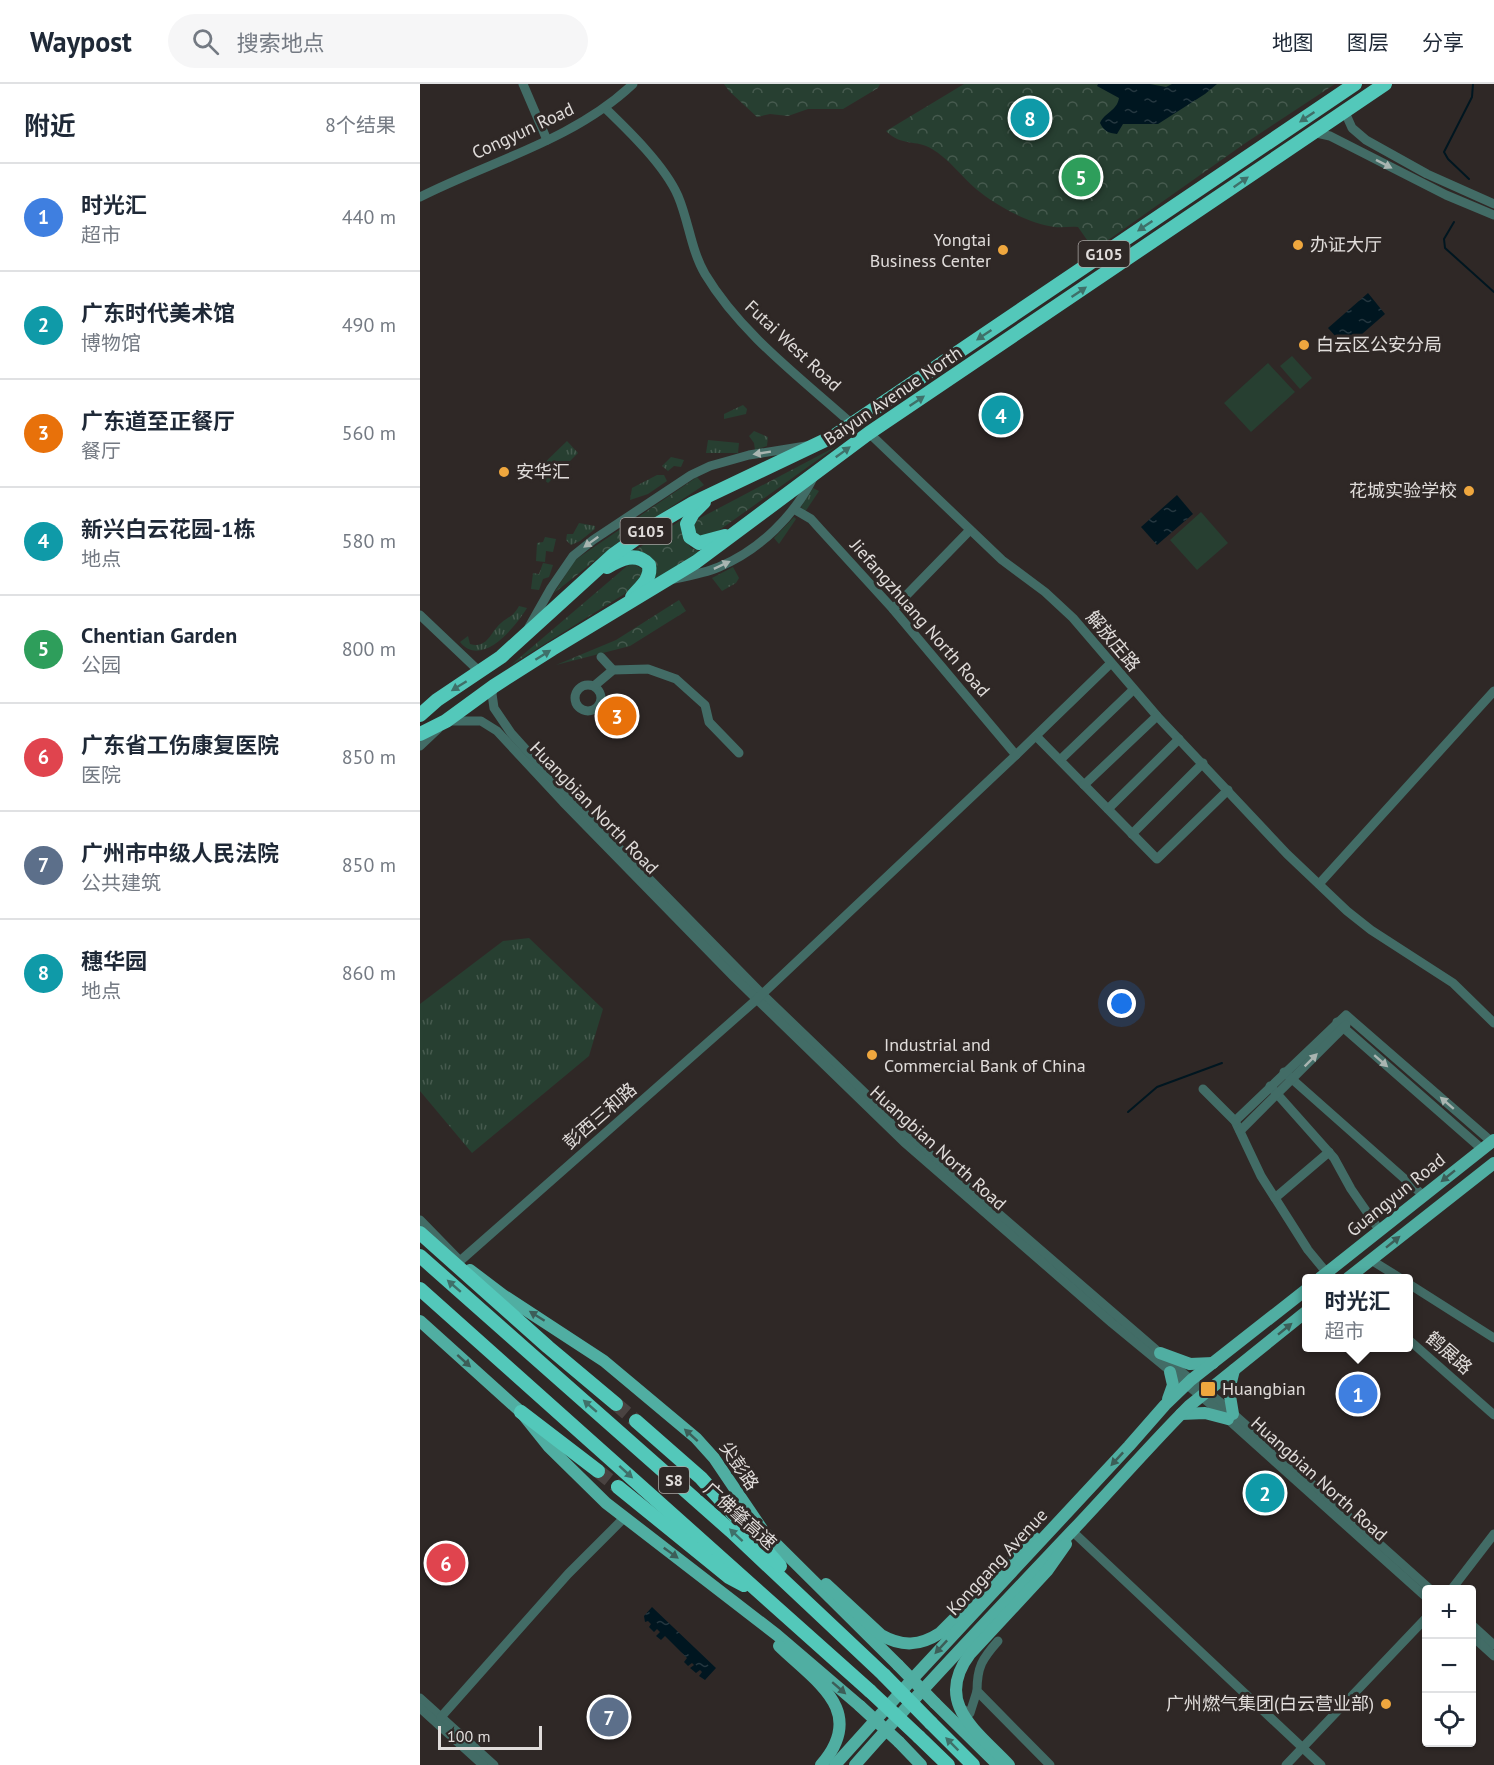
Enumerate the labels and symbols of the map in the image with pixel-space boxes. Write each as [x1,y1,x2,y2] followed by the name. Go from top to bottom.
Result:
[1010,96,1050,141] pin: 8
[468,97,577,164] street label: Congyun Road
[1299,111,1315,123] one-way arrow
[1062,154,1100,200] pin: 5
[1376,159,1393,168] one-way arrow
[1232,176,1248,188] one-way arrow
[1137,221,1154,232] one-way arrow
[870,228,991,272] place label: Yongtai Business Center
[1310,233,1382,256] place label: 办证大厅
[1291,238,1305,252] marker: 办证大厅
[1078,241,1130,267] road number: G105
[996,243,1010,257] marker: Yongtai Business Center
[1071,286,1087,297] one-way arrow
[740,295,846,396] street label: Futai West Road
[975,330,992,341] one-way arrow
[1316,333,1442,356] place label: 白云区公安分局
[1297,338,1311,352] marker: 白云区公安分局
[819,341,966,450] street label: Baiyun Avenue North
[982,392,1020,438] pin: 4
[909,395,926,406] one-way arrow
[834,446,850,458] one-way arrow
[753,448,772,457] one-way arrow
[516,460,570,483] place label: 安华汇
[497,465,511,479] marker: 安华汇
[1349,479,1457,502] place label: 花城实验学校
[1462,484,1476,498] marker: 花城实验学校
[620,518,672,544] road number: G105
[845,533,995,701] street label: Jiefangzhuang North Road
[584,536,600,548] one-way arrow
[714,560,732,570] one-way arrow
[1081,606,1145,676] street label: 解放庄路
[535,649,551,660] one-way arrow
[451,680,467,691] one-way arrow
[598,694,636,738] pin: 3
[525,736,664,879] street label: Huangbian North Road
[1107,989,1136,1018] your location
[884,1033,1086,1077] place label: Industrial and Commercial Bank of China
[865,1048,879,1062] marker: Industrial and Commercial Bank of China
[1303,1053,1318,1067] one-way arrow
[1373,1054,1388,1067] one-way arrow
[558,1077,641,1154] street label: 彭西三和路
[865,1080,1011,1215] street label: Huangbian North Road
[1440,1097,1455,1110] one-way arrow
[1342,1148,1450,1241] street label: Guangyun Road
[1440,1170,1456,1183] one-way arrow
[1385,1235,1401,1248] one-way arrow
[447,1280,462,1293] one-way arrow
[529,1310,545,1321] one-way arrow
[1277,1322,1293,1335] one-way arrow
[1421,1326,1477,1379] street label: 鹤展路
[456,1354,471,1367] one-way arrow
[1338,1372,1378,1416] pin: 1
[1222,1377,1306,1400] place label: Huangbian
[1199,1380,1217,1398] marker: Huangbian
[583,1400,598,1413] one-way arrow
[1246,1411,1392,1546] street label: Huangbian North Road
[684,1428,699,1442] one-way arrow
[715,1437,764,1495] street label: 尖彭路
[1111,1451,1125,1465] one-way arrow
[618,1465,633,1478] one-way arrow
[659,1467,689,1493] road number: S8
[1246,1470,1284,1516] pin: 2
[699,1477,781,1554] street label: 广佛肇高速
[941,1503,1052,1620] street label: Konggang Avenue
[729,1529,743,1543] one-way arrow
[426,1540,466,1586] pin: 6
[662,1547,678,1559] one-way arrow
[935,1640,949,1654] one-way arrow
[831,1681,847,1694] one-way arrow
[1166,1692,1374,1715] place label: 广州燃气集团(白云营业部)
[590,1694,628,1740] pin: 7
[1379,1697,1393,1711] marker: 广州燃气集团(白云营业部)
[438,1723,542,1750] scale bar
[945,1737,960,1751] one-way arrow

